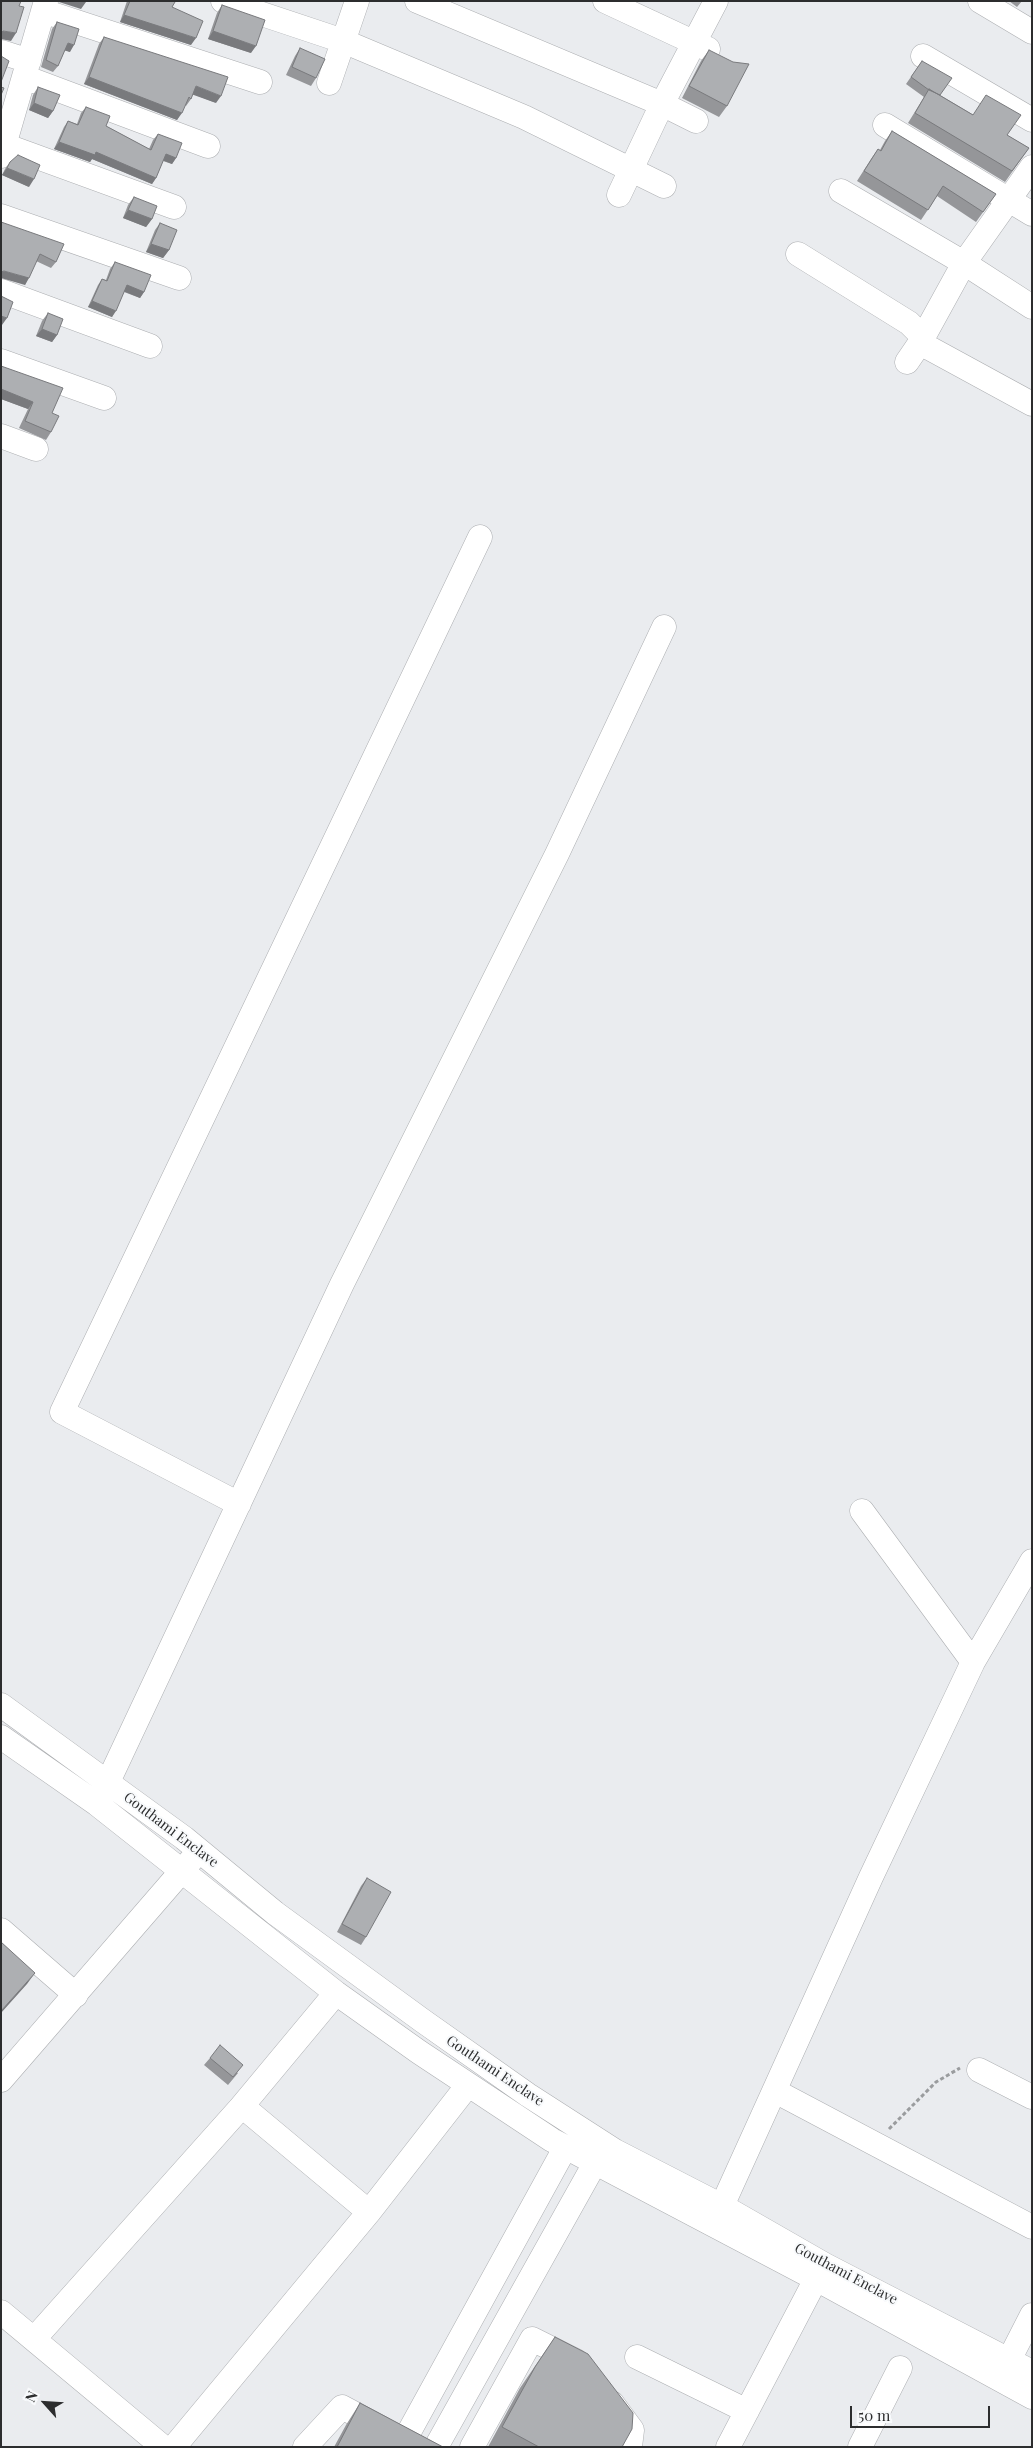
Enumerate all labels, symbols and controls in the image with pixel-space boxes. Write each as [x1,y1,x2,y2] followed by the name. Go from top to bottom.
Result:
[120,1789,222,1871] street label: Gouthami Enclave
[443,2032,547,2110] street label: Gouthami Enclave
[792,2240,900,2308] street label: Gouthami Enclave
[20,2378,70,2428] north arrow
[20,2388,42,2405] text: N
[853,2396,993,2428] scale bar
[858,2405,890,2425] text: 50 m

